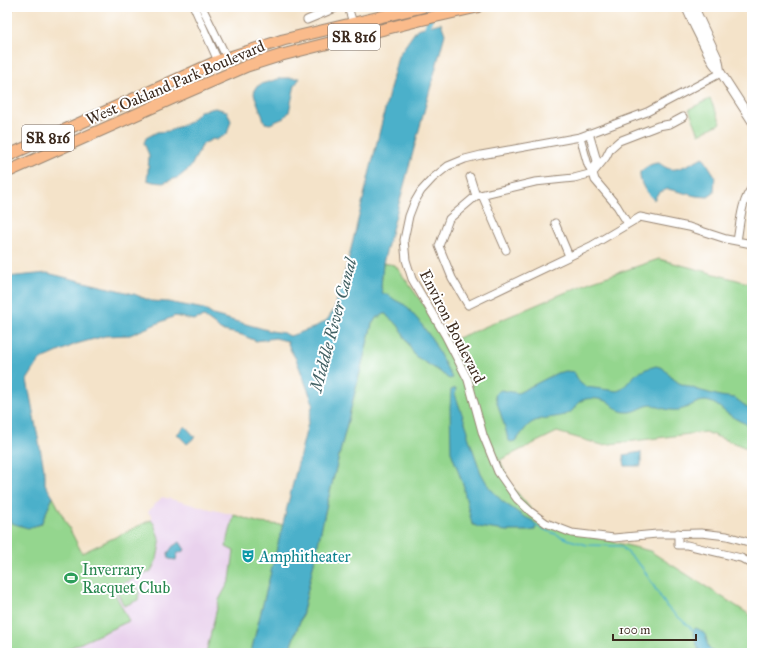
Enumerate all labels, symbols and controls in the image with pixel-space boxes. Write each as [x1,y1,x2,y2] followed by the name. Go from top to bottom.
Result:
[328,24,380,50] road number: SR 816
[83,36,268,129] street label: West Oakland Park Boulevard
[22,125,74,151] road number: SR 816
[305,255,362,396] water label: Middle River Canal
[416,266,489,386] street label: Environ Boulevard
[258,547,351,566] place label: Amphitheater
[240,548,256,564] theatre icon: Amphitheater
[82,560,170,598] place label: Inverrary Racquet Club
[63,570,79,586] sports icon: Inverrary Racquet Club
[613,616,696,642] scale bar
[619,623,650,637] text: 100 m

